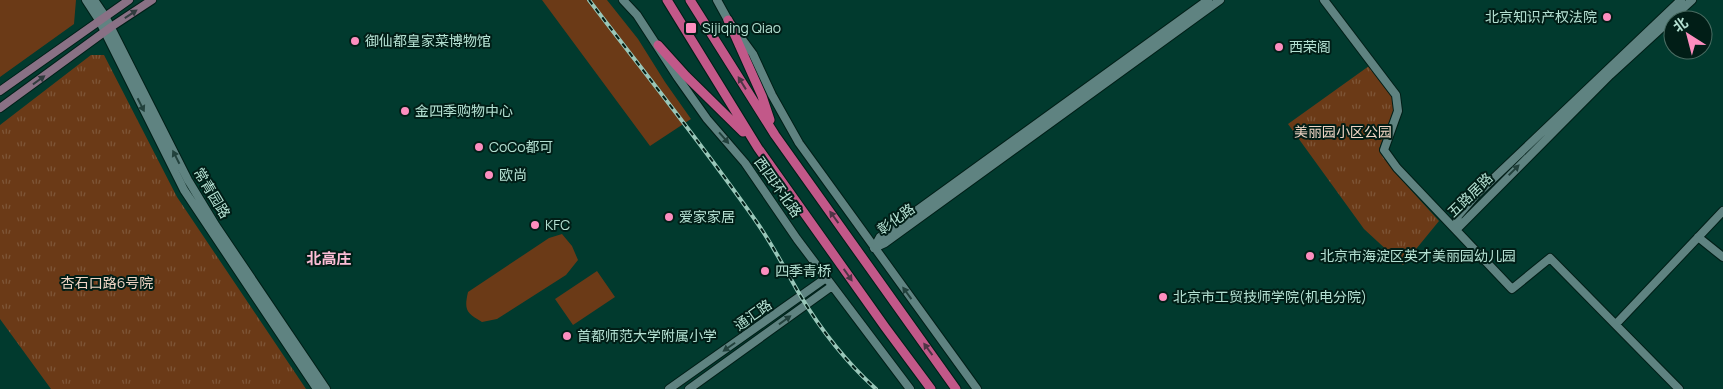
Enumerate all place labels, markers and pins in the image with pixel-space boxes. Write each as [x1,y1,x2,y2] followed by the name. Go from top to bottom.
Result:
[1485,7,1597,26] place label: 北京知识产权法院
[1601,11,1613,23] marker: 北京知识产权法院
[702,18,781,37] place label: Sijiqing Qiao
[684,21,698,35] marker: Sijiqing Qiao
[365,31,491,50] place label: 御仙都皇家菜博物馆
[349,35,361,47] marker: 御仙都皇家菜博物馆
[1289,37,1331,56] place label: 西荣阁
[1273,41,1285,53] marker: 西荣阁
[415,101,513,120] place label: 金四季购物中心
[399,105,411,117] marker: 金四季购物中心
[489,137,554,156] place label: CoCo都可
[473,141,485,153] marker: CoCo都可
[499,165,527,184] place label: 欧尚
[483,169,495,181] marker: 欧尚
[679,207,735,226] place label: 爱家家居
[663,211,675,223] marker: 爱家家居
[545,215,570,234] place label: KFC
[529,219,541,231] marker: KFC
[1320,246,1516,265] place label: 北京市海淀区英才美丽园幼儿园
[1304,250,1316,262] marker: 北京市海淀区英才美丽园幼儿园
[775,261,831,280] place label: 四季青桥
[759,265,771,277] marker: 四季青桥
[1173,287,1367,306] place label: 北京市工贸技师学院(机电分院)
[1157,291,1169,303] marker: 北京市工贸技师学院(机电分院)
[577,326,717,345] place label: 首都师范大学附属小学
[561,330,573,342] marker: 首都师范大学附属小学

